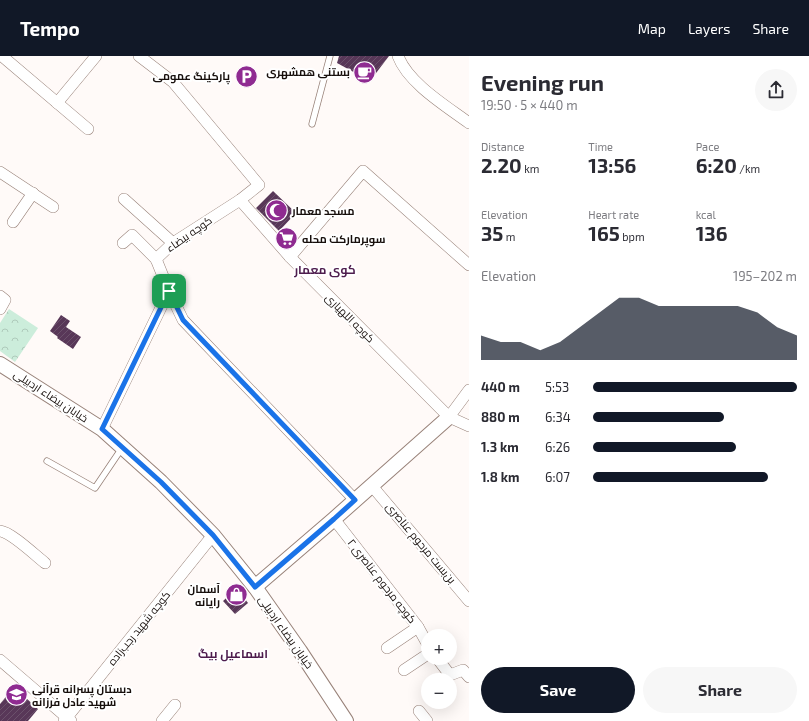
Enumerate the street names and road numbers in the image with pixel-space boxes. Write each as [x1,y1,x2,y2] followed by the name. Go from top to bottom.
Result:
[163,213,215,255] street label: کوچه بیضاء
[322,290,378,346] street label: کوچه اللهیاری
[11,367,91,425] street label: خیابان بیضاء اردبیلی
[382,500,459,587] street label: بن‌بست مرحوم عناصری
[344,536,419,627] street label: کوچه مرحوم عناصری ۲
[105,588,173,668] street label: کوچه شهید رجب‌زاده
[256,593,316,671] street label: خیابان بیضاء اردبیلی

